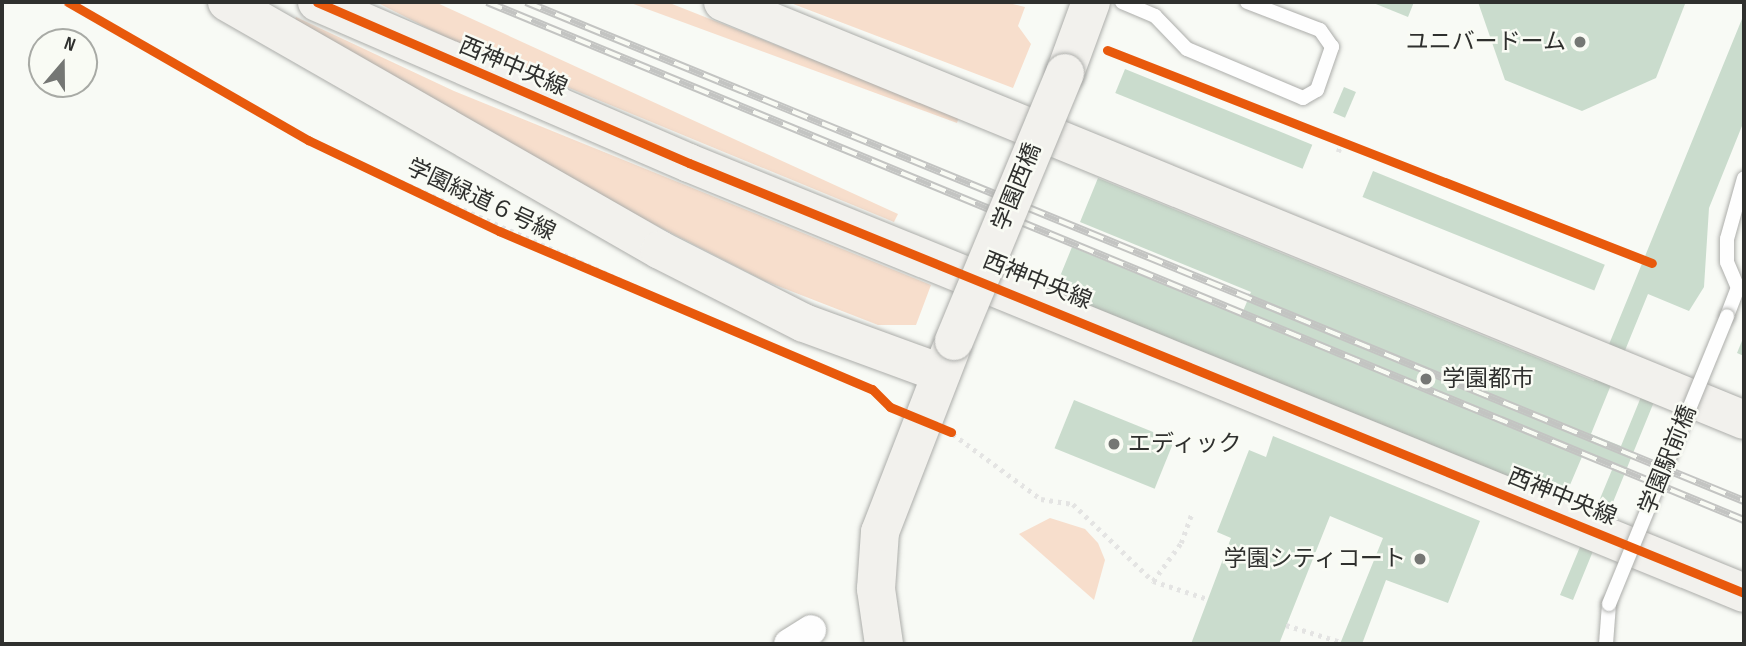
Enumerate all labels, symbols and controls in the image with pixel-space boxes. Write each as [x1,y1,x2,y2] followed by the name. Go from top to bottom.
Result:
[28,28,98,98] north arrow
[1405,28,1566,56] place label: ユニバードーム
[61,32,78,57] text: N
[455,32,571,102] street label: 西神中央線
[1572,34,1588,50] marker: ユニバードーム
[987,139,1047,235] street label: 学園西橋
[402,153,560,247] street label: 学園緑道６号線
[979,247,1095,315] street label: 西神中央線
[1442,365,1534,393] place label: 学園都市
[1416,369,1436,389] marker: 学園都市
[1634,402,1702,518] street label: 学園駅前橋
[1128,430,1243,458] place label: エディック
[1106,436,1122,452] marker: エディック
[1504,463,1620,531] street label: 西神中央線
[1222,545,1406,573] place label: 学園シティコート
[1412,551,1428,567] marker: 学園シティコート

